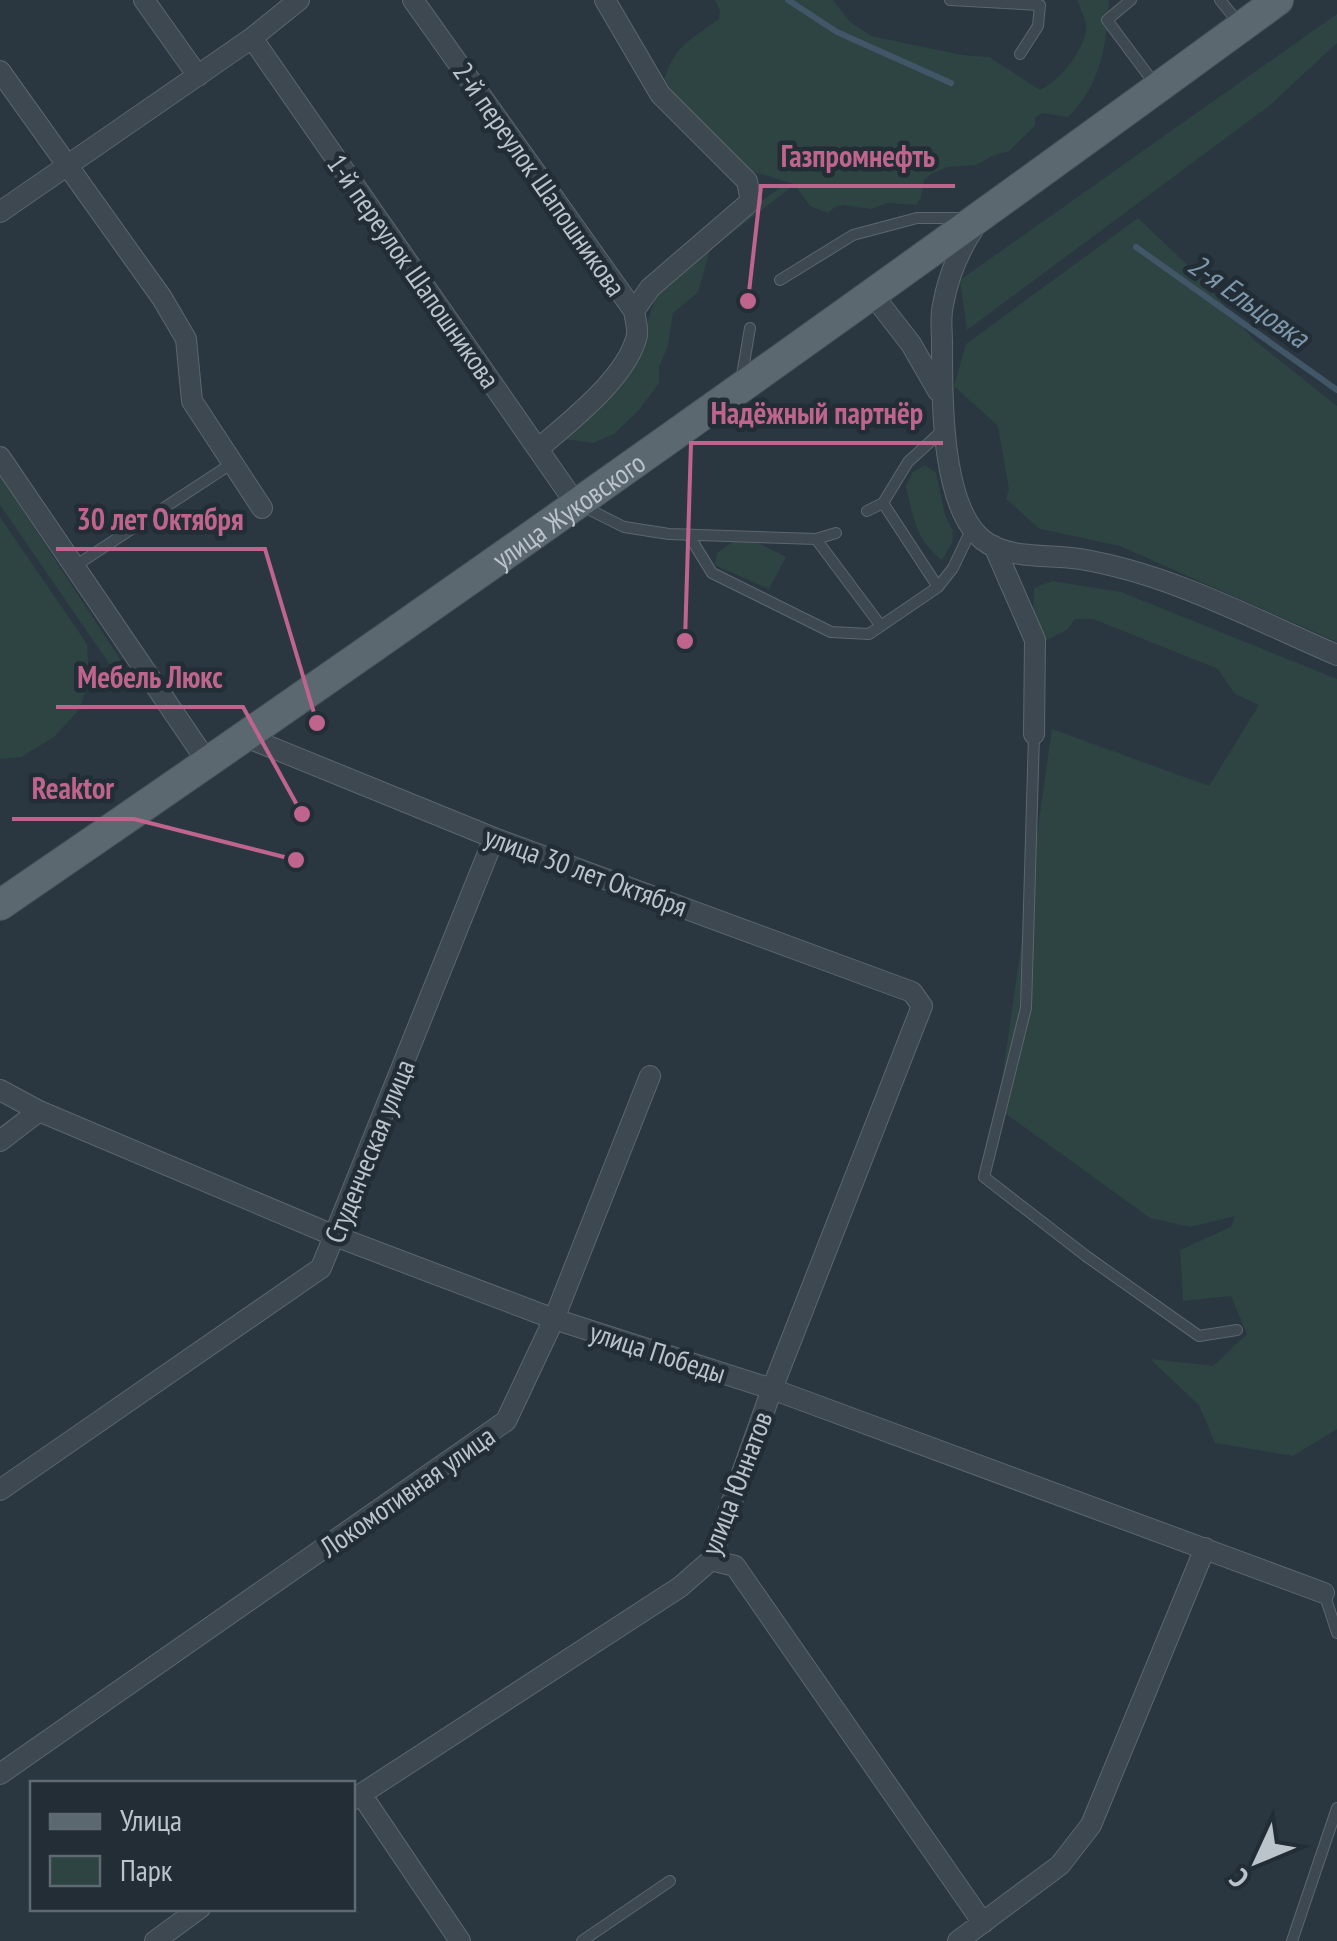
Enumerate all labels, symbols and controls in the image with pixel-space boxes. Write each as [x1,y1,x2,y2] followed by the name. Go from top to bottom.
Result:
[445,55,635,303] street label: 2-й переулок Шапошникова
[761,126,955,186] callout: Газпромнефть
[781,136,935,175] text: Газпромнефть
[319,147,509,395] street label: 1-й переулок Шапошникова
[1181,244,1319,357] water label: 2-я Ельцовка
[691,383,943,443] callout: Надёжный партнёр
[711,393,923,432] text: Надёжный партнёр
[484,443,652,577] street label: улица Жуковского
[56,489,265,549] callout: 30 лет Октября
[76,499,244,538] text: 30 лет Октября
[56,647,243,707] callout: Мебель Люкс
[77,657,223,696] text: Мебель Люкс
[12,759,134,819] callout: Reaktor
[32,768,114,807] text: Reaktor
[480,817,692,925] street label: улица 30 лет Октября
[315,1054,423,1248] street label: Студенческая улица
[585,1313,731,1391] street label: улица Победы
[692,1406,780,1560] street label: улица Юннатов
[312,1417,502,1566] street label: Локомотивная улица
[30,1781,355,1911] legend
[120,1800,182,1839] text: Улица
[1207,1811,1307,1911] north arrow
[120,1850,173,1889] text: Парк
[1221,1861,1256,1896] text: С

